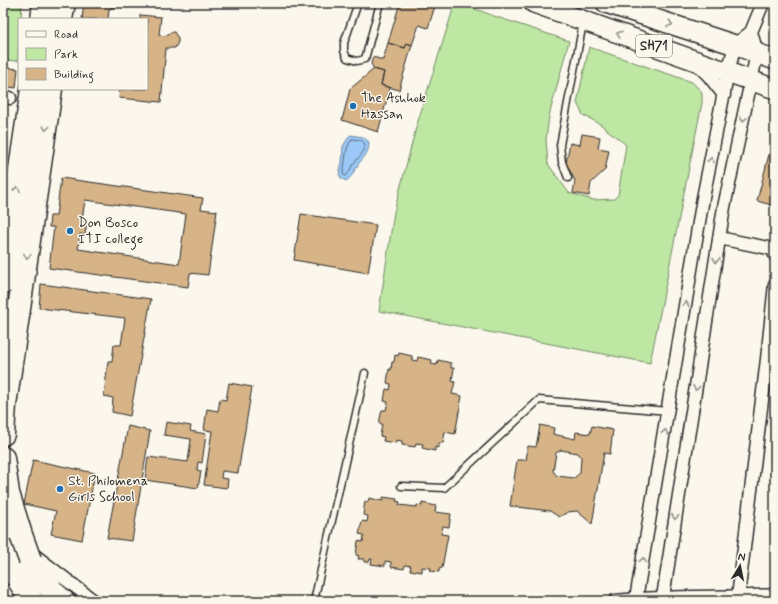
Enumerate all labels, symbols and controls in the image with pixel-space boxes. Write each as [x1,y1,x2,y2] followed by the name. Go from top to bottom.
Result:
[18,18,148,90] legend
[666,19,673,28] one-way arrow
[54,27,78,43] text: Road
[616,30,623,39] one-way arrow
[636,35,672,57] road number: SH71
[54,47,78,63] text: Park
[54,67,94,84] text: Building
[361,89,426,123] place label: The Ashhok Hassan
[348,101,358,111] marker: The Ashhok Hassan
[739,115,747,122] one-way arrow
[42,125,51,131] one-way arrow
[706,157,715,163] one-way arrow
[12,186,21,192] one-way arrow
[78,214,143,250] place label: Don Bosco ITI college
[65,226,75,236] marker: Don Bosco ITI college
[23,253,32,259] one-way arrow
[712,257,721,263] one-way arrow
[681,301,690,307] one-way arrow
[692,385,701,391] one-way arrow
[660,429,668,435] one-way arrow
[68,472,148,506] place label: St. Philomena Girls School
[55,484,65,494] marker: St. Philomena Girls School
[671,514,680,520] one-way arrow
[720,546,760,586] north arrow
[737,550,746,565] text: N
[638,557,647,563] one-way arrow

